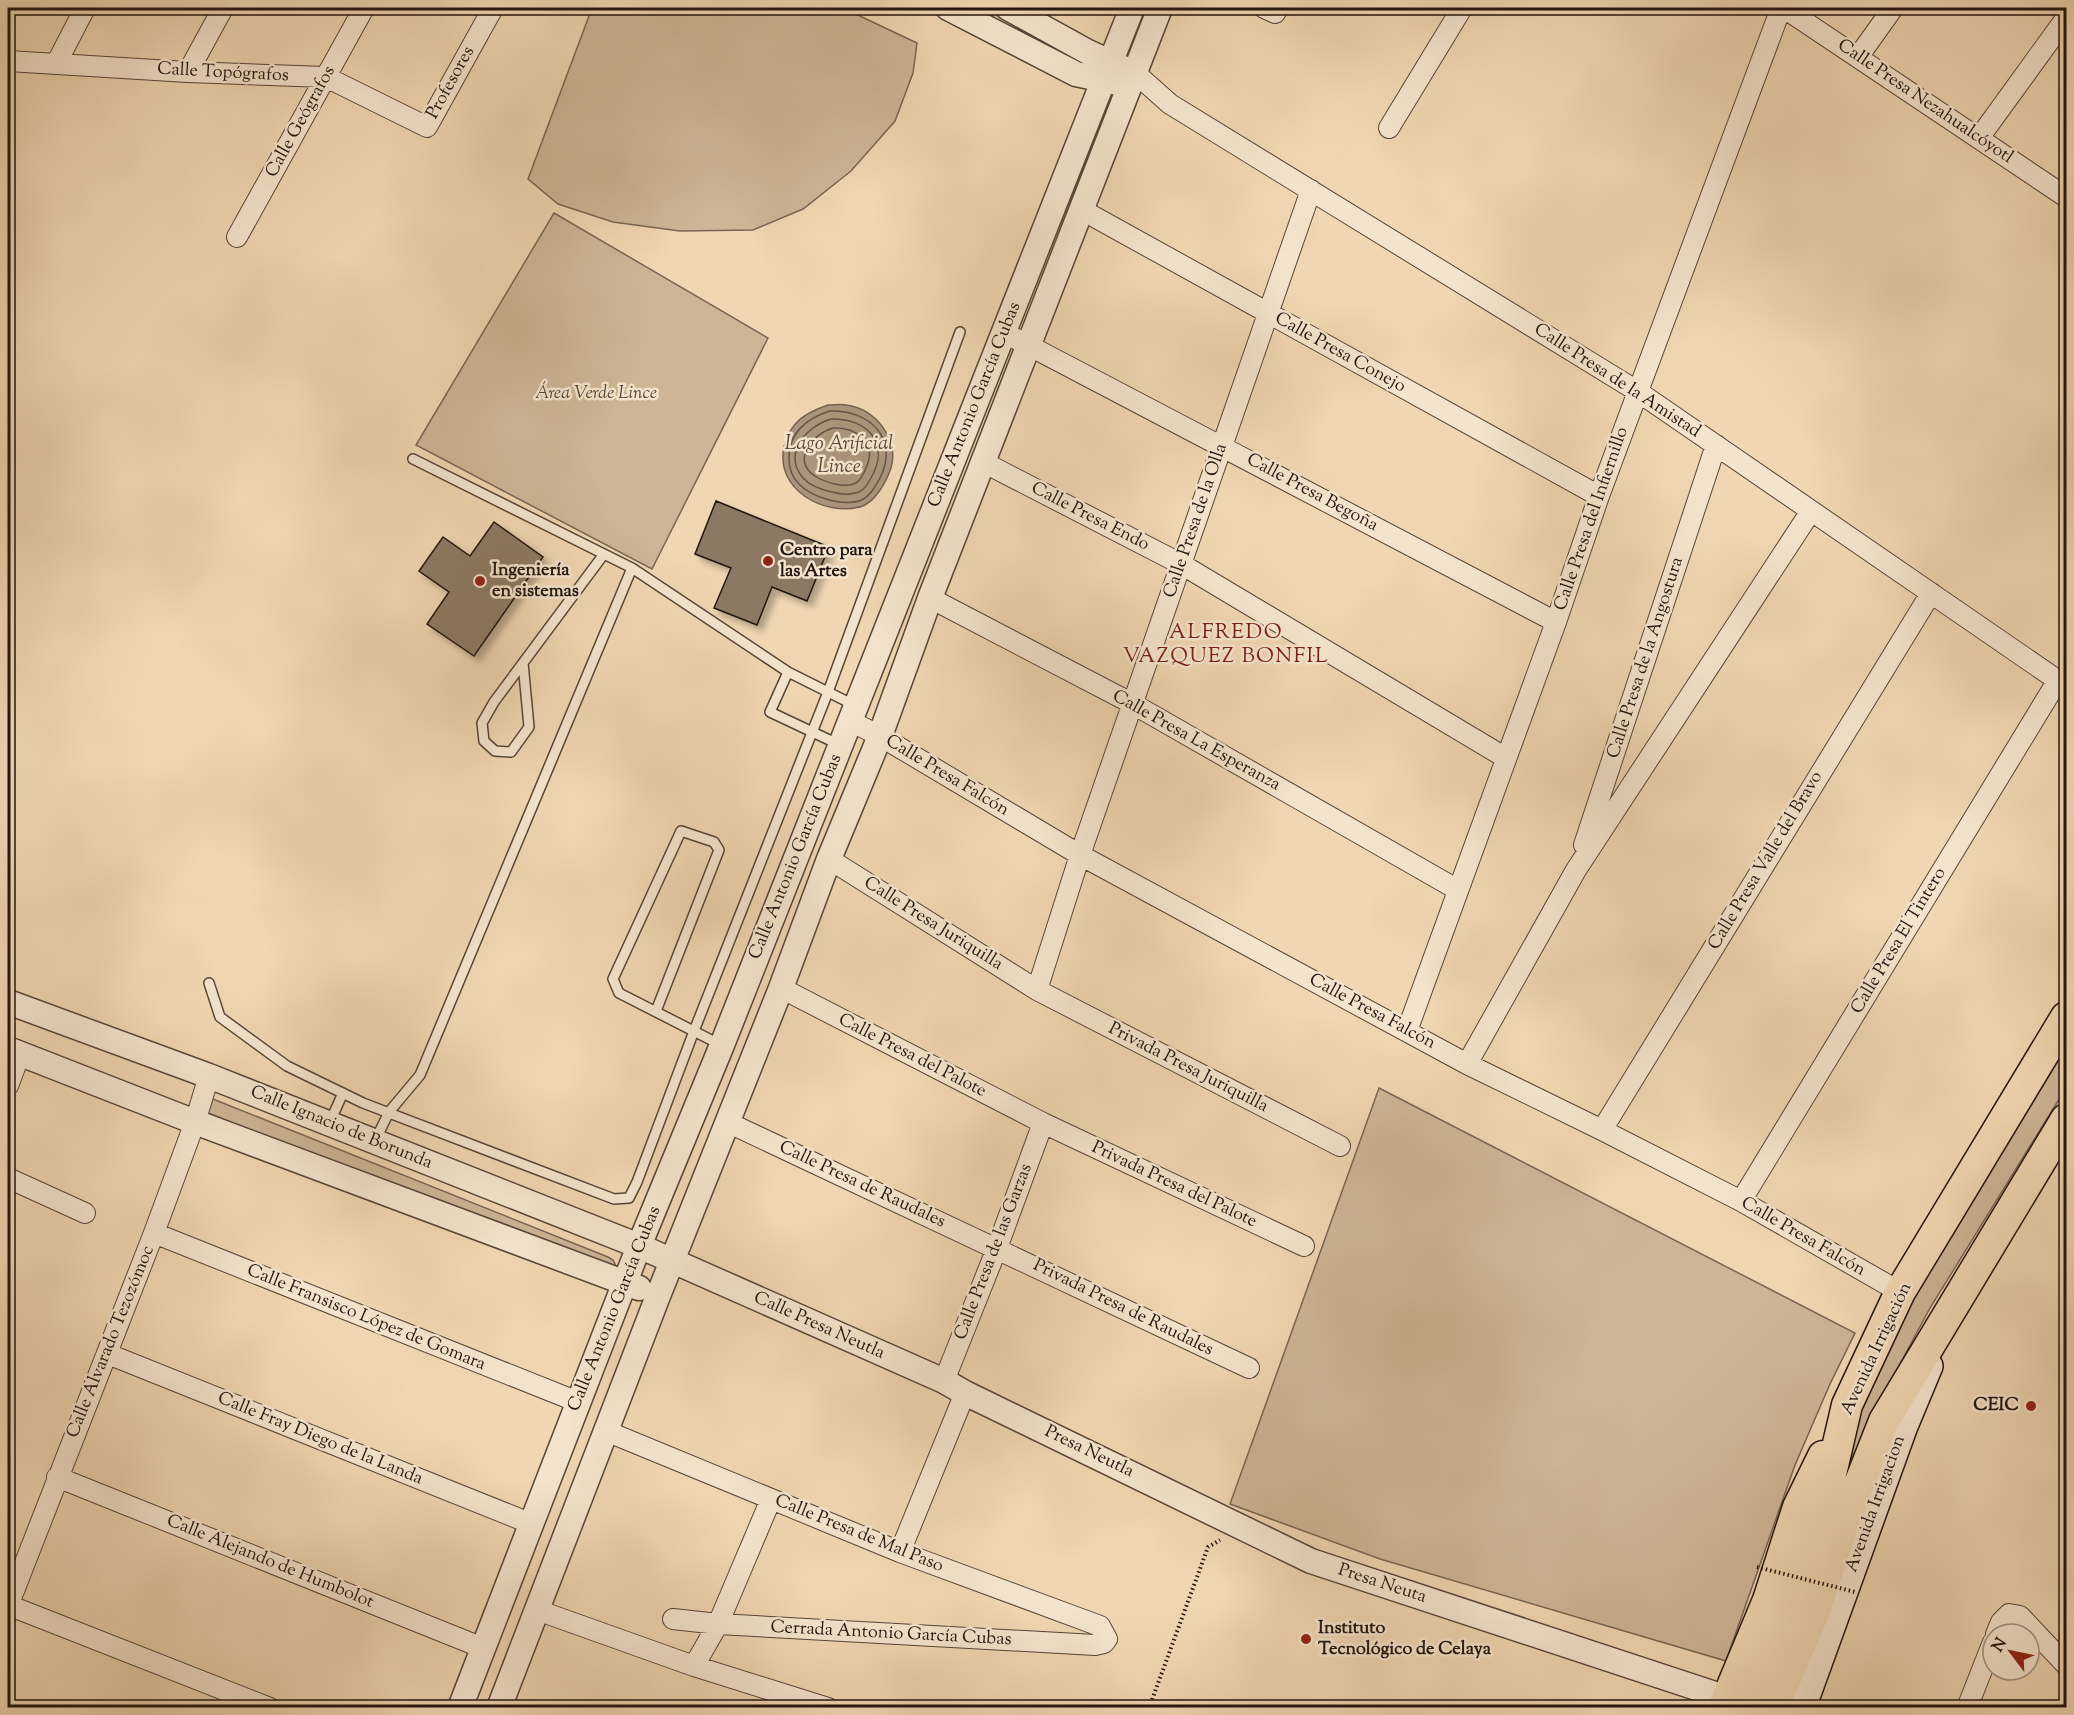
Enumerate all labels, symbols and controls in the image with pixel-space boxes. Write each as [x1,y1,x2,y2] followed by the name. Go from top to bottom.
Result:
[1832,33,2018,171] street label: Calle Presa Nezahualcóyotl
[420,42,482,124] street label: Profesores
[156,57,290,89] street label: Calle Topógrafos
[260,61,342,183] street label: Calle Geógrafos
[922,298,1028,512] street label: Calle Antonio García Cubas
[1270,306,1410,400] street label: Calle Presa Conejo
[1528,317,1706,445] street label: Calle Presa de la Amistad
[535,381,657,407] park label: Área Verde Lince
[1548,423,1636,614] street label: Calle Presa del Infiernillo
[784,430,894,482] water label: Lago Arificial Lince
[1157,440,1235,602] street label: Calle Presa de la Olla
[1241,447,1383,539] street label: Calle Presa Begoña
[1026,476,1154,558] street label: Calle Presa Endo
[780,538,873,585] place label: Centro para las Artes
[761,554,775,568] marker: Centro para las Artes
[1601,554,1691,762] street label: Calle Presa de la Angostura
[492,558,579,605] place label: Ingeniería en sistemas
[473,574,487,588] marker: Ingeniería en sistemas
[1123,618,1329,672] district label: ALFREDO VAZQUEZ BONFIL
[1107,684,1285,798] street label: Calle Presa La Esperanza
[880,729,1014,823] street label: Calle Presa Falcón
[743,750,849,964] street label: Calle Antonio García Cubas
[1702,766,1830,955] street label: Calle Presa Valle del Bravo
[1845,863,1953,1019] street label: Calle Presa El Tintero
[858,871,1008,977] street label: Calle Presa Juriquilla
[1304,968,1440,1057] street label: Calle Presa Falcón
[833,1007,991,1105] street label: Calle Presa del Palote
[1103,1016,1273,1120] street label: Privada Presa Juriquilla
[246,1080,436,1176] street label: Calle Ignacio de Borunda
[774,1135,950,1235] street label: Calle Presa de Raudales
[1087,1135,1261,1235] street label: Privada Presa del Palote
[948,1160,1040,1344] street label: Calle Presa de las Garzas
[1736,1191,1871,1284] street label: Calle Presa Falcón
[562,1202,668,1416] street label: Calle Antonio García Cubas
[60,1242,162,1442] street label: Calle Alvarado Tezozómoc
[1028,1253,1218,1363] street label: Privada Presa de Raudales
[243,1258,489,1378] street label: Calle Fransisco López de Gomara
[1835,1278,1919,1420] street label: Avenida Irrigación
[749,1285,889,1367] street label: Calle Presa Neutla
[213,1386,427,1492] street label: Calle Fray Diego de la Landa
[1973,1393,2019,1419] place label: CEIC
[2024,1399,2038,1413] marker: CEIC
[1040,1419,1138,1485] street label: Presa Neutla
[1839,1432,1913,1576] street label: Avenida Irrigacion
[771,1488,947,1580] street label: Calle Presa de Mal Paso
[162,1508,378,1616] street label: Calle Alejando de Humbolot
[1334,1557,1430,1611] street label: Presa Neuta
[770,1615,1012,1653] street label: Cerrada Antonio García Cubas
[1318,1616,1492,1663] place label: Instituto Tecnológico de Celaya
[1981,1622,2041,1682] north arrow
[1299,1632,1313,1646] marker: Instituto Tecnológico de Celaya
[1987,1634,2014,1657] text: N

